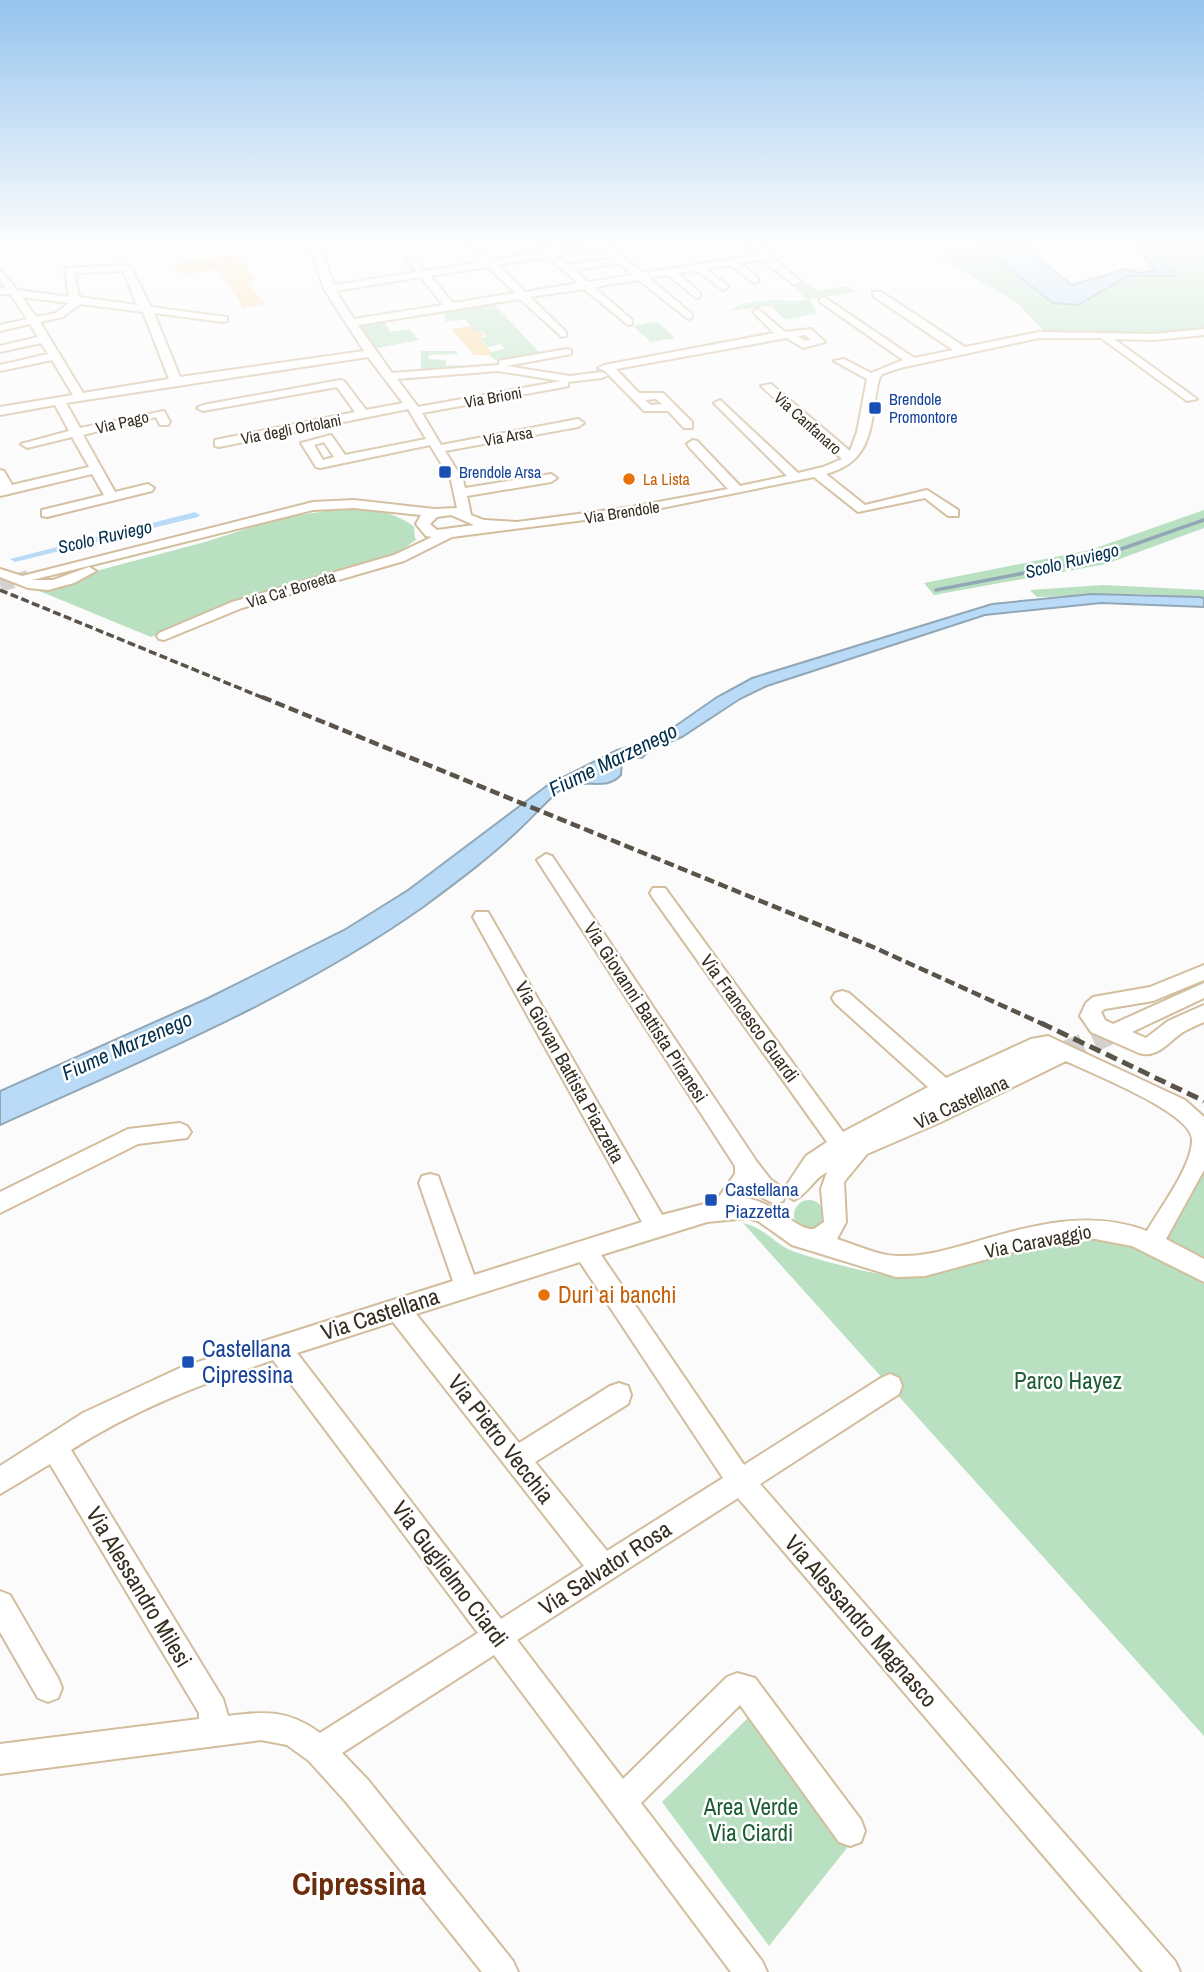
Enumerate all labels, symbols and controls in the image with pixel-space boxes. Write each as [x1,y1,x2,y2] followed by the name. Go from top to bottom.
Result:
[462,381,524,413] street label: Via Brioni
[769,387,847,459] street label: Via Canfanaro
[889,388,958,428] place label: Brendole Promontore
[867,400,883,416] marker: Brendole Promontore
[93,405,151,439] street label: Via Pago
[239,408,343,450] street label: Via degli Ortolani
[482,421,535,451] street label: Via Arsa
[459,461,542,483] place label: Brendole Arsa
[437,464,453,480] marker: Brendole Arsa
[643,468,690,490] place label: La Lista
[621,471,637,487] marker: La Lista
[583,495,661,529] street label: Via Brendole
[55,514,154,559] water label: Scolo Ruviego
[1022,537,1121,584] water label: Scolo Ruviego
[244,565,339,613] street label: Via Ca' Boreeta
[544,716,682,803] water label: Fiume Marzenego
[578,917,714,1107] street label: Via Giovanni Battista Piranesi
[695,949,805,1087] street label: Via Francesco Guardi
[509,976,631,1168] street label: Via Giovan Battista Piazzetta
[57,1004,197,1087] water label: Fiume Marzenego
[910,1069,1013,1135] street label: Via Castellana
[725,1176,799,1224] place label: Castellana Piazzetta
[703,1192,719,1208] marker: Castellana Piazzetta
[983,1218,1093,1264] street label: Via Caravaggio
[558,1279,676,1310] place label: Duri ai banchi
[317,1280,443,1347] street label: Via Castellana
[536,1287,552,1303] marker: Duri ai banchi
[202,1333,294,1390] place label: Castellana Cipressina
[180,1354,196,1370] marker: Castellana Cipressina
[1014,1365,1122,1396] park label: Parco Hayez
[441,1368,562,1510] street label: Via Pietro Vecchia
[385,1494,516,1653] street label: Via Guglielmo Ciardi
[79,1501,200,1673] street label: Via Alessandro Milesi
[533,1513,677,1622] street label: Via Salvator Rosa
[778,1528,945,1713] street label: Via Alessandro Magnasco
[703,1791,798,1848] park label: Area Verde Via Ciardi
[292,1862,426,1905] district label: Cipressina

